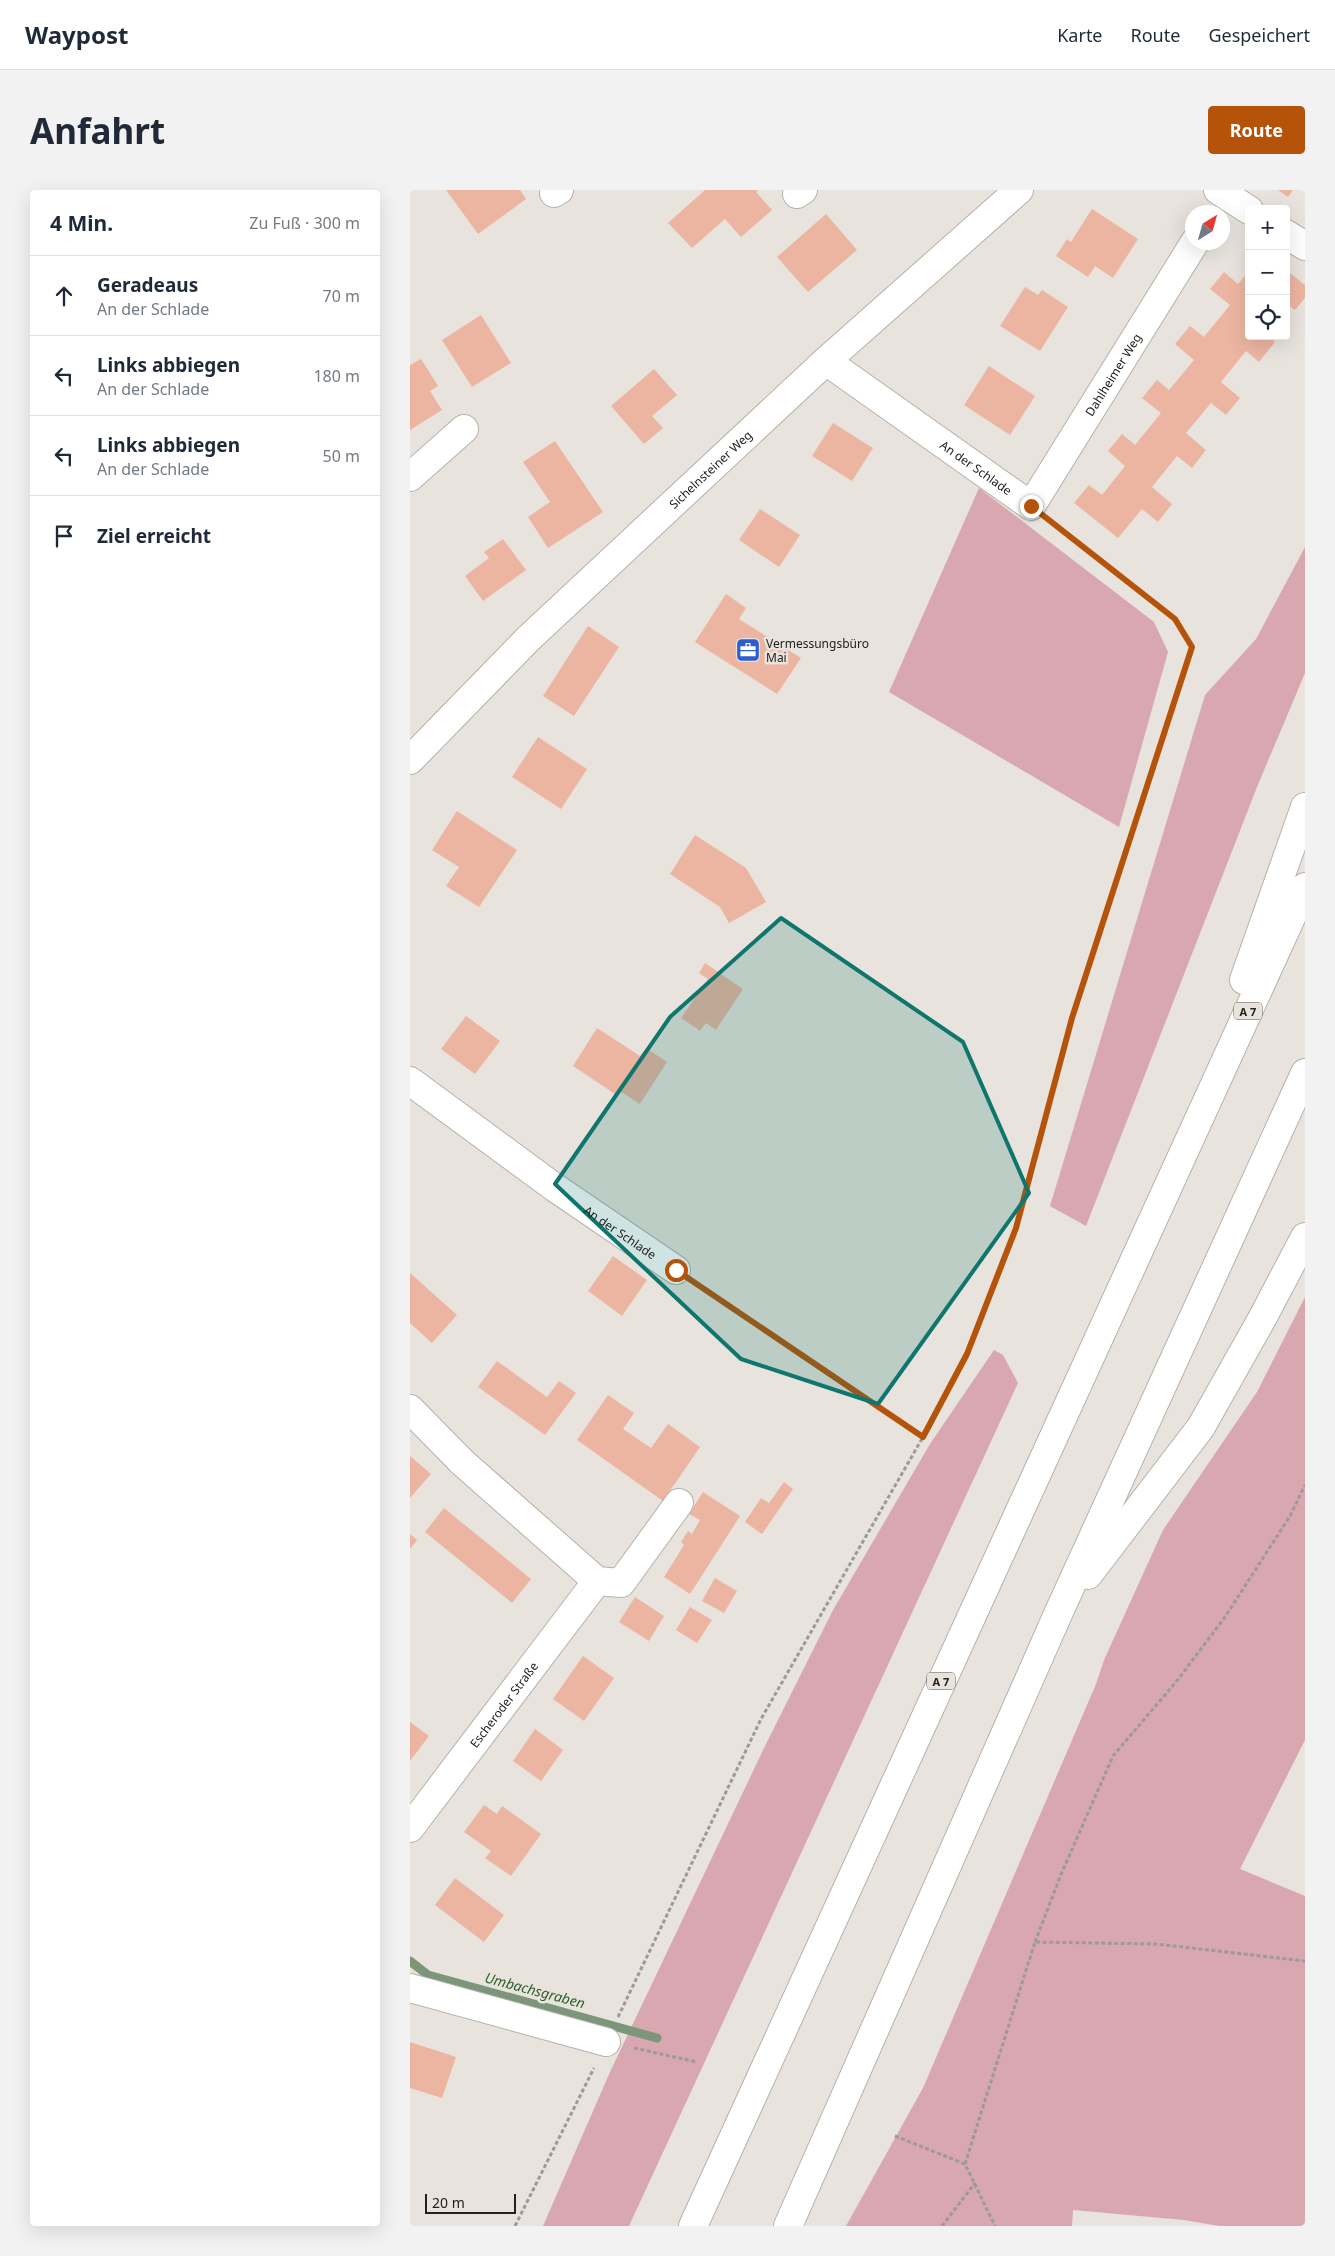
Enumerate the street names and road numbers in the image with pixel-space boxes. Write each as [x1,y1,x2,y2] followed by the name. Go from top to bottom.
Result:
[1081,330,1145,419] street label: Dahlheimer Weg
[665,426,755,512] street label: Sichelnsteiner Weg
[937,436,1016,499] street label: An der Schlade
[1234,1002,1262,1019] road number: A 7
[581,1201,660,1263] street label: An der Schlade
[466,1658,542,1751] street label: Escheroder Straße
[927,1672,955,1690] road number: A 7

